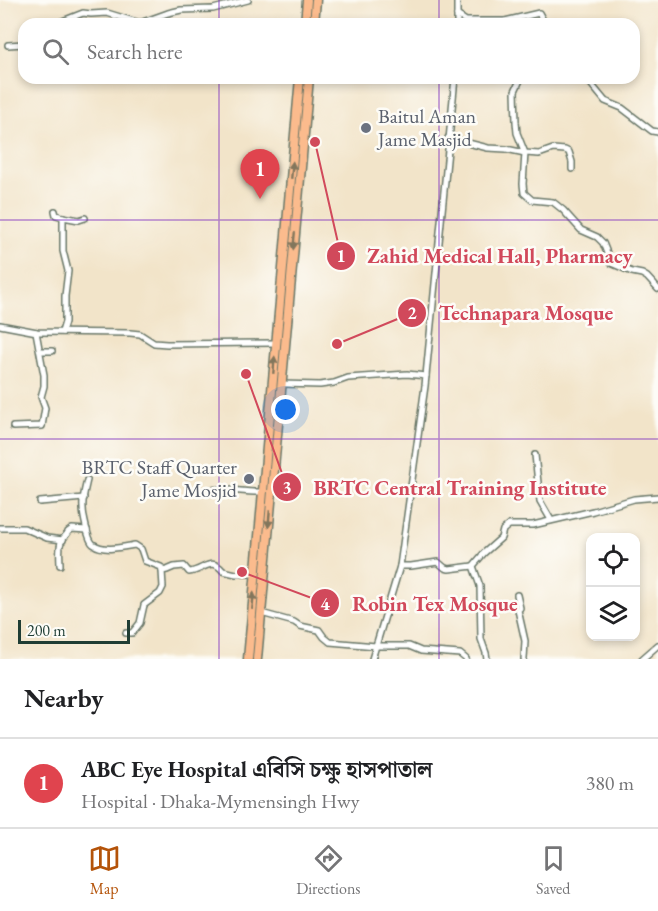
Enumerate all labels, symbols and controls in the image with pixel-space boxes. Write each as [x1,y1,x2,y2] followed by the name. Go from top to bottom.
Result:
[18,18,640,84] search box
[39,35,72,68] icon: search
[87,37,182,66] text: Search here
[376,103,477,152] place label: Baitul Aman Jame Masjid
[359,121,373,135] marker: Baitul Aman Jame Masjid
[240,150,280,199] pin: 1
[287,161,296,180] one-way arrow
[289,231,299,250] one-way arrow
[326,236,645,275] callout: Zahid Medical Hall, Pharmacy
[367,242,634,269] text: Zahid Medical Hall, Pharmacy
[336,244,346,267] text: 1
[397,294,626,333] callout: Technapara Mosque
[439,299,614,326] text: Technapara Mosque
[407,301,417,324] text: 2
[269,355,279,374] one-way arrow
[271,395,300,424] your location
[82,454,238,503] place label: BRTC Staff Quarter Jame Mosjid
[272,468,619,507] callout: BRTC Central Training Institute
[242,472,256,486] marker: BRTC Staff Quarter Jame Mosjid
[313,474,607,501] text: BRTC Central Training Institute
[282,476,292,499] text: 3
[264,509,274,528] one-way arrow
[586,533,640,641] map controls
[586,533,640,587] button: locate
[310,584,530,623] callout: Robin Tex Mosque
[586,587,640,641] button: layers
[352,590,518,617] text: Robin Tex Mosque
[248,591,258,610] one-way arrow
[320,592,330,615] text: 4
[18,617,130,644] scale bar
[27,620,66,641] text: 200 m
[24,681,104,715] text: Nearby
[81,755,433,784] text: ABC Eye Hospital এবিসি চক্ষু হাসপাতাল
[38,770,49,796] text: 1
[586,770,634,796] text: 380 m
[81,788,360,814] text: Hospital · Dhaka-Mymensingh Hwy
[88,842,121,899] tab: Map
[296,842,361,899] tab: Directions
[536,842,570,899] tab: Saved

